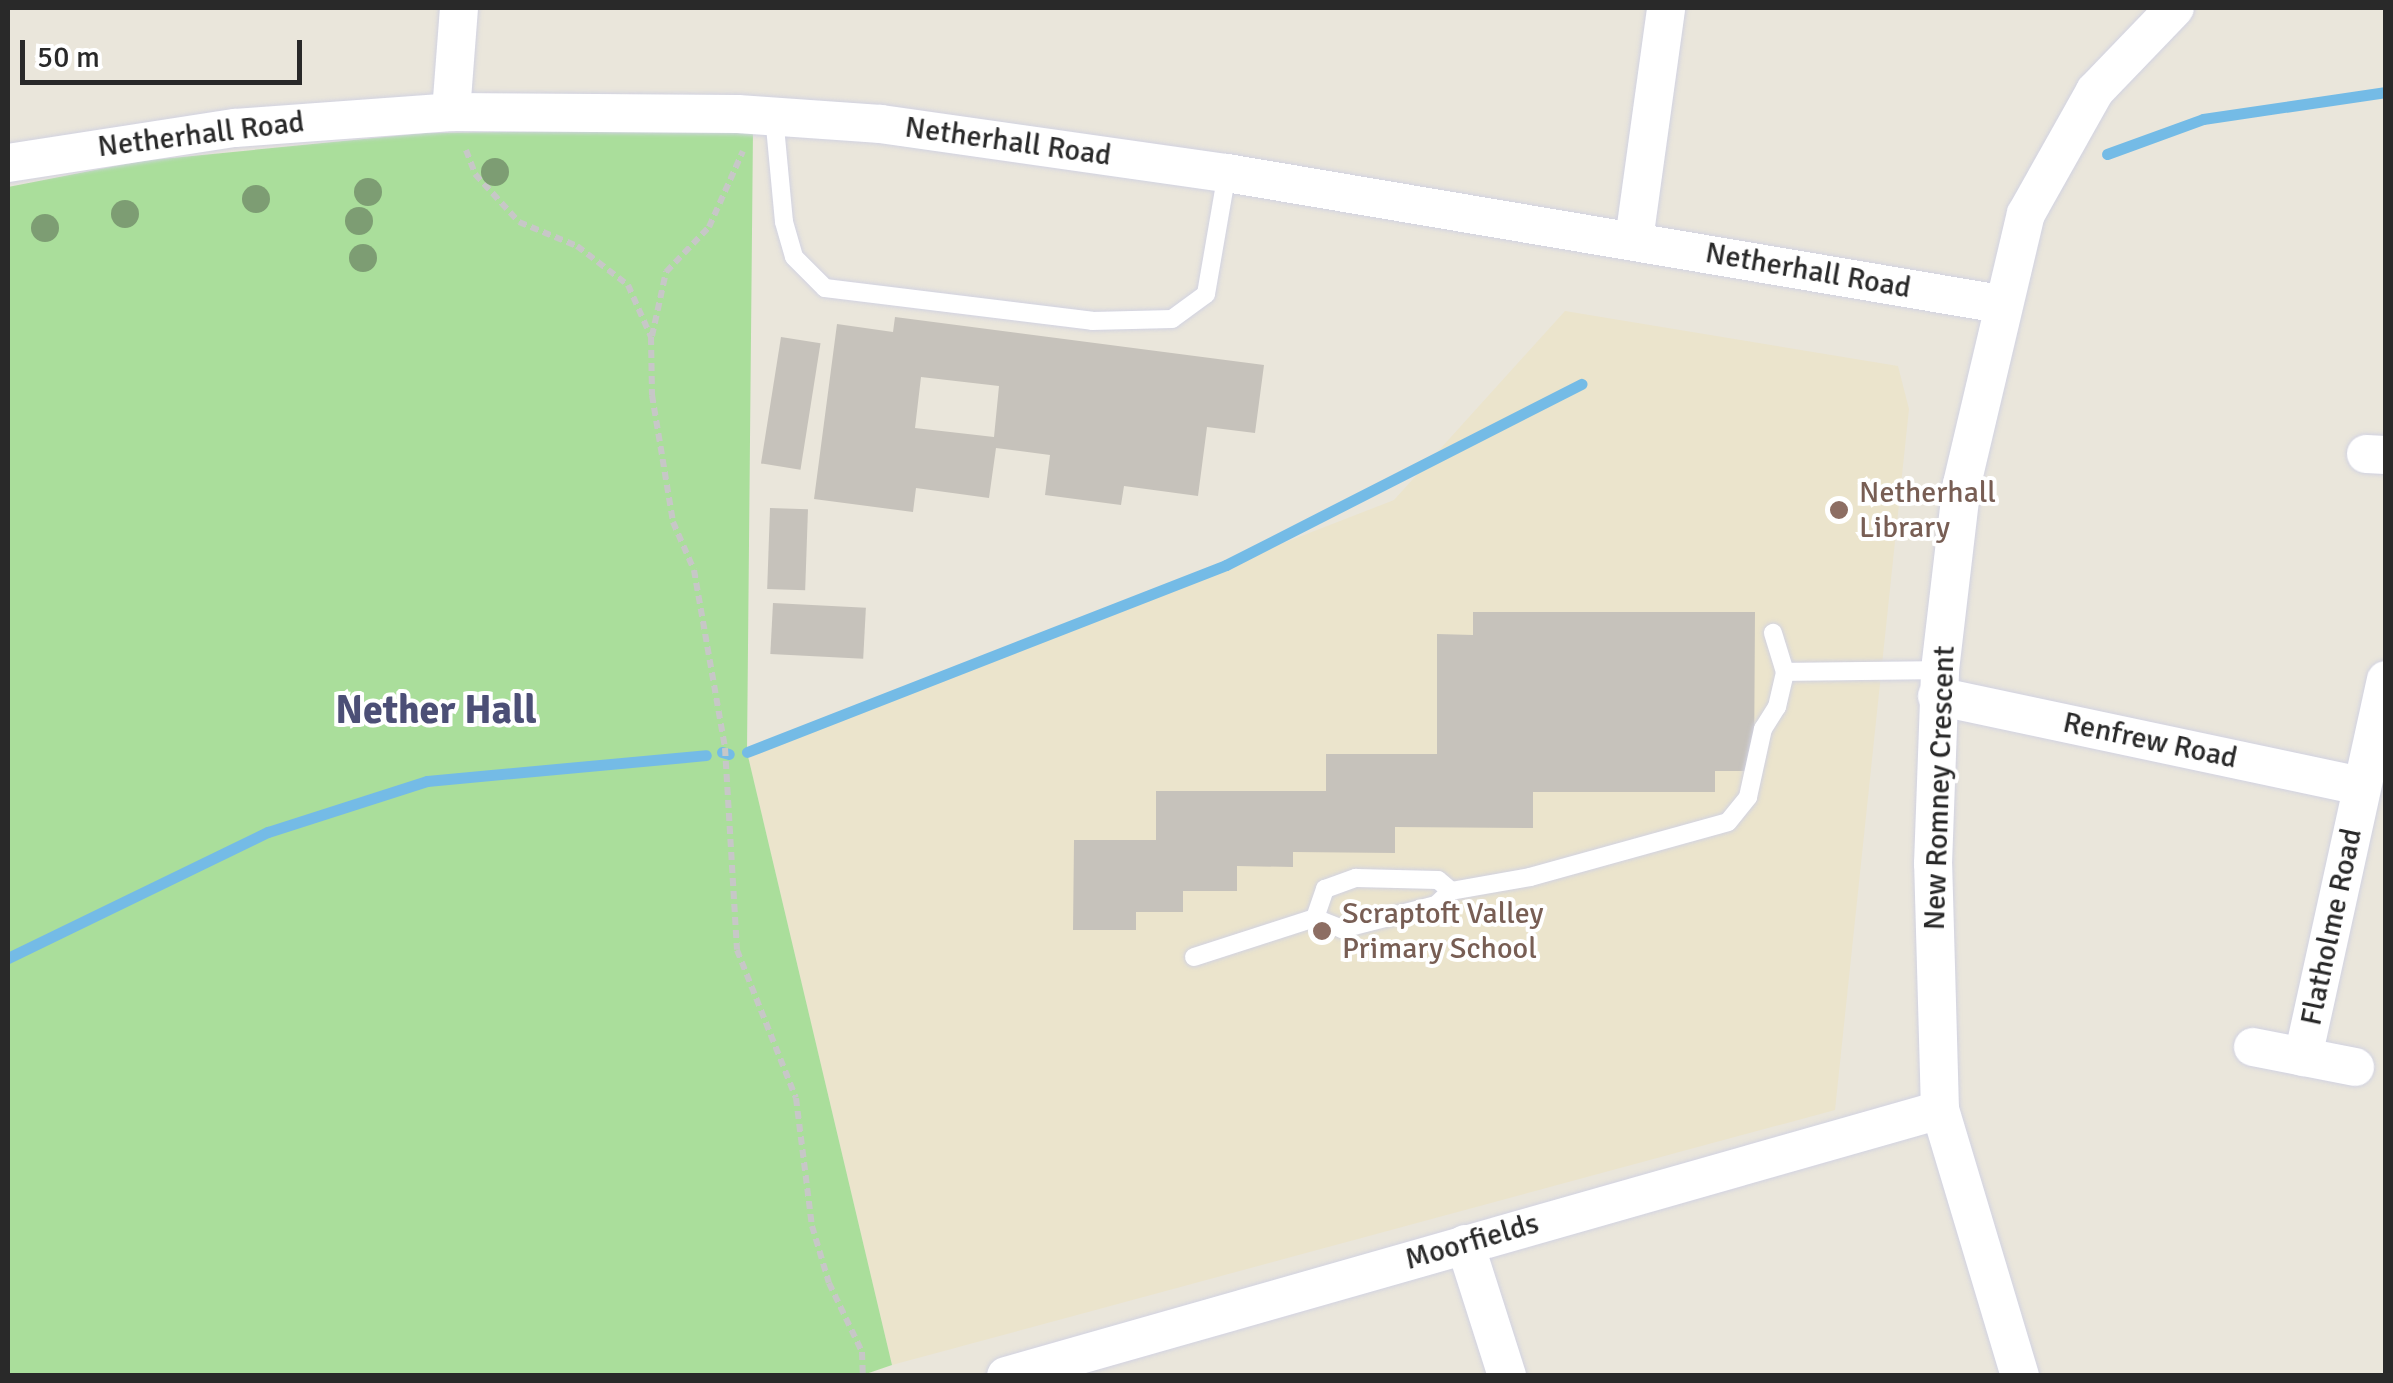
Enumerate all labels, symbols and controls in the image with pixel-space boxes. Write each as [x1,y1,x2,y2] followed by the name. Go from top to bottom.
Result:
[25,20,308,82] scale bar
[37,39,100,76] text: 50 m
[96,104,306,166] street label: Netherhall Road
[903,110,1113,174] street label: Netherhall Road
[1702,235,1914,307] street label: Netherhall Road
[1859,475,1996,546] place label: Netherhall Library
[1828,499,1850,521] marker: Netherhall Library
[1917,645,1963,931] street label: New Romney Crescent
[335,686,537,734] district label: Nether Hall
[2060,705,2240,777] street label: Renfrew Road
[2294,825,2370,1029] street label: Flatholme Road
[1342,896,1543,966] place label: Scraptoft Valley Primary School
[1311,920,1333,942] marker: Scraptoft Valley Primary School
[1401,1206,1543,1278] street label: Moorfields

